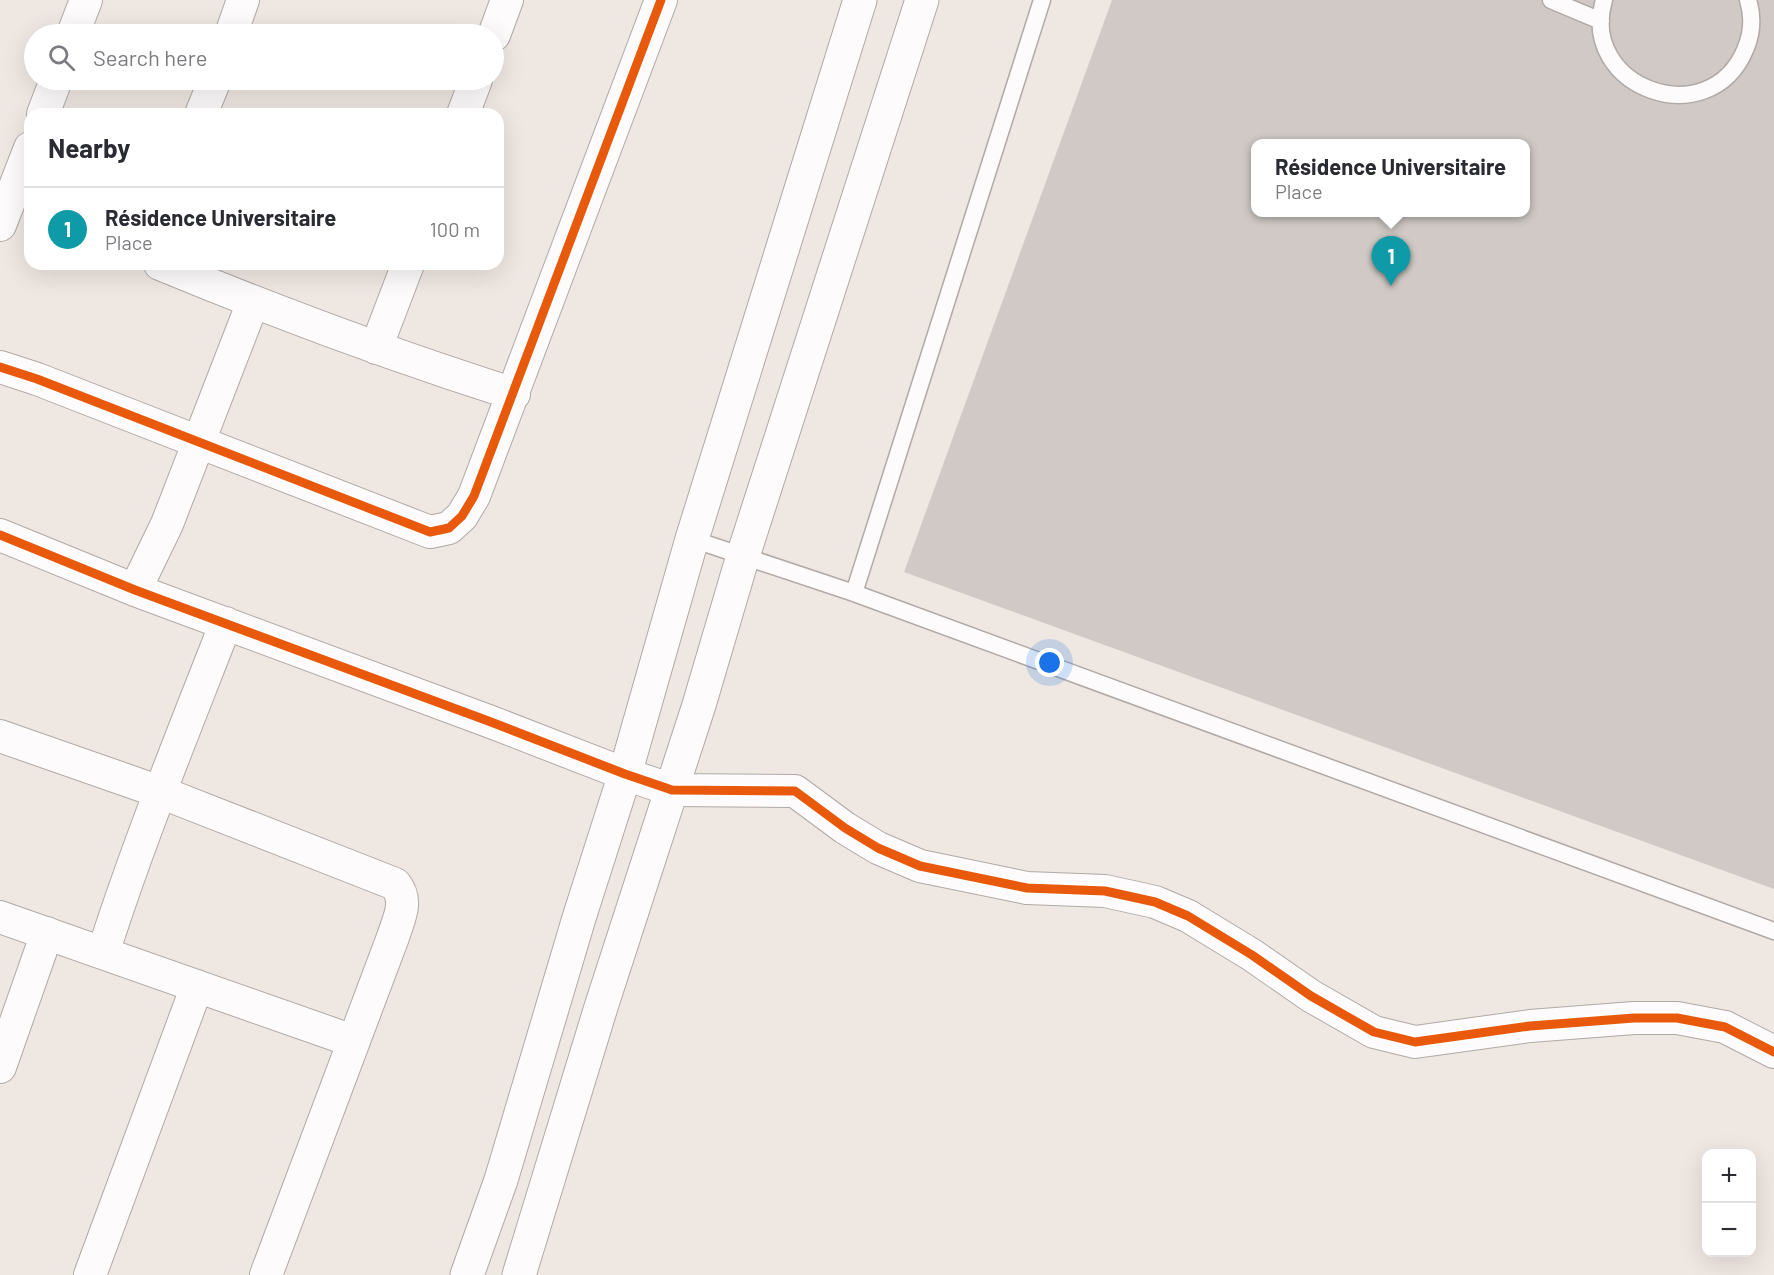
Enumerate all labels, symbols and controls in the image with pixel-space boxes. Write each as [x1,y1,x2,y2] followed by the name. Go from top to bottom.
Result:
[24,24,504,90] search box
[45,41,78,74] icon: search
[93,44,207,70] text: Search here
[48,132,130,163] text: Nearby
[1251,139,1530,217] popup
[1275,153,1506,179] text: Résidence Universitaire
[1275,179,1323,203] text: Place
[105,204,336,230] text: Résidence Universitaire
[64,217,71,241] text: 1
[430,217,480,241] text: 100 m
[105,230,153,254] text: Place
[1372,236,1410,286] pin: 1
[1035,648,1064,677] your location
[1702,1149,1756,1257] map controls
[1702,1149,1756,1203] button: +
[1702,1203,1756,1257] button: −

